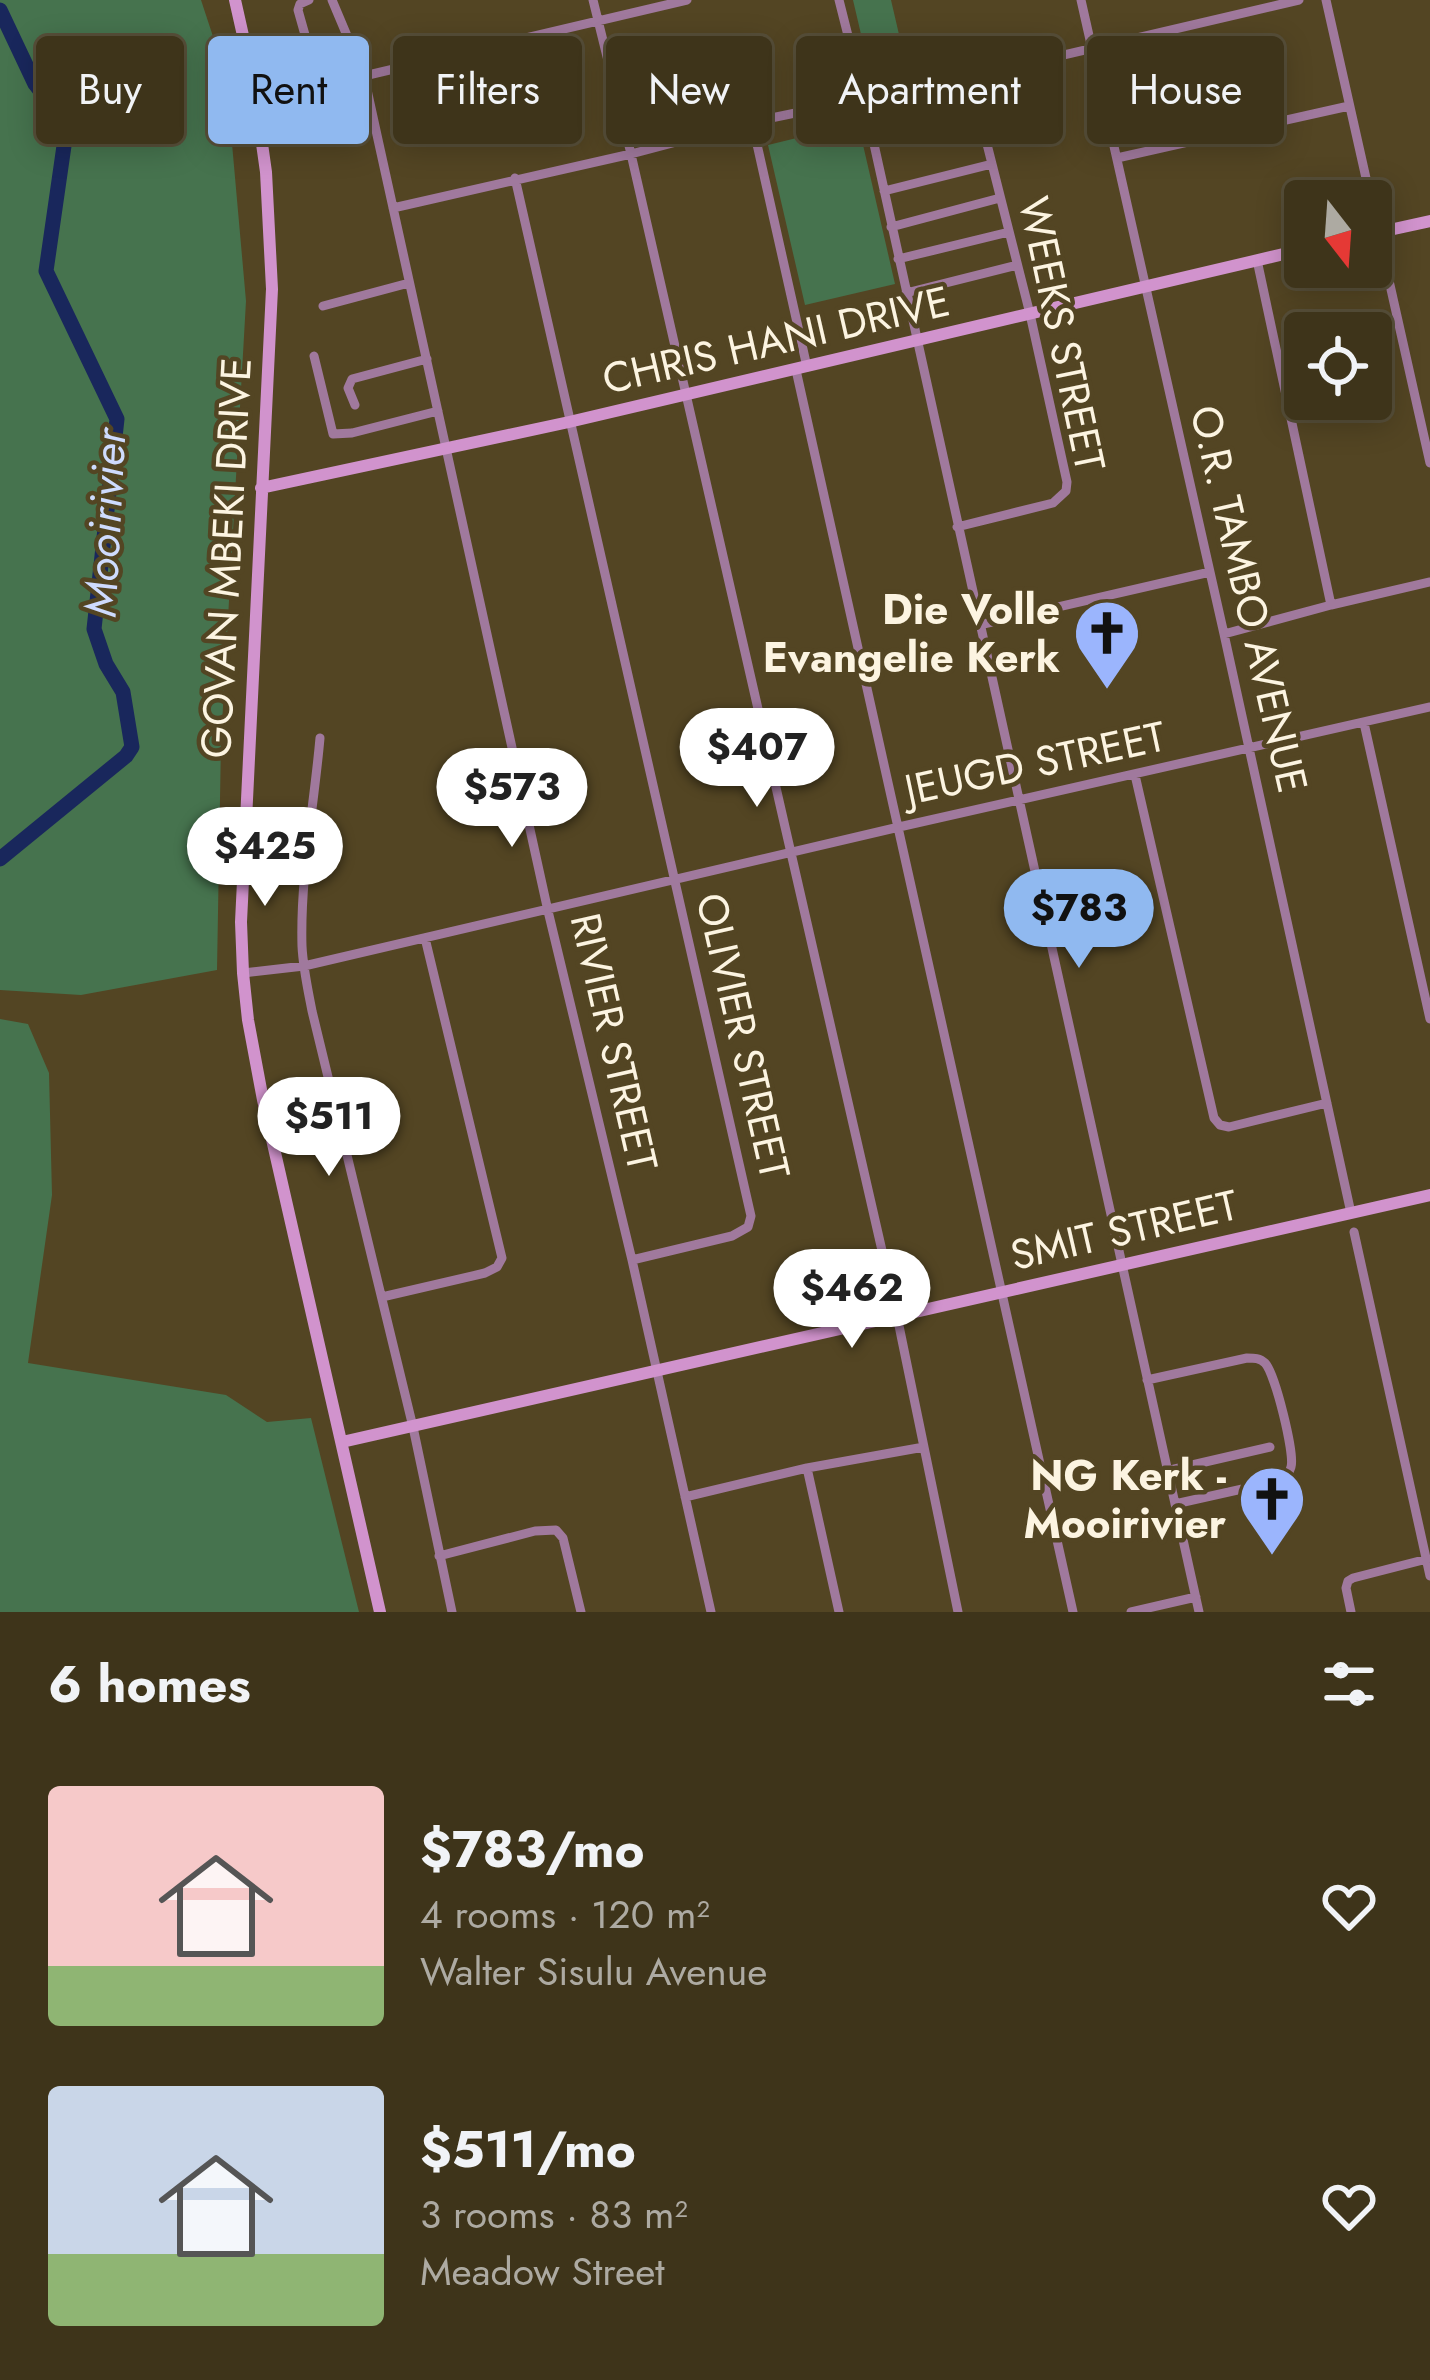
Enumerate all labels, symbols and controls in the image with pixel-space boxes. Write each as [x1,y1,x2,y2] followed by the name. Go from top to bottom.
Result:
[36,36,184,144] chip: Buy
[208,36,369,144] chip: Rent
[393,36,582,144] chip: Filters
[606,36,772,144] chip: New
[796,36,1063,144] chip: Apartment
[1087,36,1284,144] chip: House
[1284,180,1392,288] north arrow
[1284,180,1392,420] map controls
[1003,191,1121,477] street label: WEEKS STREET
[596,270,956,410] street label: CHRIS HANI DRIVE
[1284,312,1392,420] button: locate
[185,356,267,760] street label: GOVAN MBEKI DRIVE
[1175,399,1323,799] street label: O.R. TAMBO AVENUE
[68,425,143,619] water label: Mooirivier
[763,579,1060,688] place label: Die Volle Evangelie Kerk
[1072,598,1142,692] church icon: Die Volle Evangelie Kerk
[894,706,1171,821] street label: JEUGD STREET
[686,708,828,810] pin: $407
[707,718,807,775] text: $407
[441,748,583,850] pin: $573
[463,758,561,815] text: $573
[194,807,336,909] pin: $425
[214,817,316,874] text: $425
[1008,869,1150,971] pin: $783
[1031,879,1127,936] text: $783
[681,887,806,1185] street label: OLIVIER STREET
[555,907,673,1177] street label: RIVIER STREET
[258,1077,400,1179] pin: $511
[284,1087,374,1144] text: $511
[1004,1174,1244,1286] street label: SMIT STREET
[781,1249,923,1351] pin: $462
[800,1259,904,1316] text: $462
[1024,1445,1227,1554] place label: NG Kerk - Mooirivier
[1237,1464,1307,1558] church icon: NG Kerk - Mooirivier
[48,1647,251,1721] text: 6 homes
[1316,1651,1382,1717] icon: filters
[420,1812,645,1886] text: $783/mo
[144,1834,288,1978] icon: home
[1316,1873,1382,1939] icon: heart
[420,1886,710,1943] text: 4 rooms · 120 m²
[420,1943,767,2000] text: Walter Sisulu Avenue
[420,2112,636,2186] text: $511/mo
[144,2134,288,2278] icon: home
[1316,2173,1382,2239] icon: heart
[420,2186,688,2243] text: 3 rooms · 83 m²
[420,2243,665,2300] text: Meadow Street

